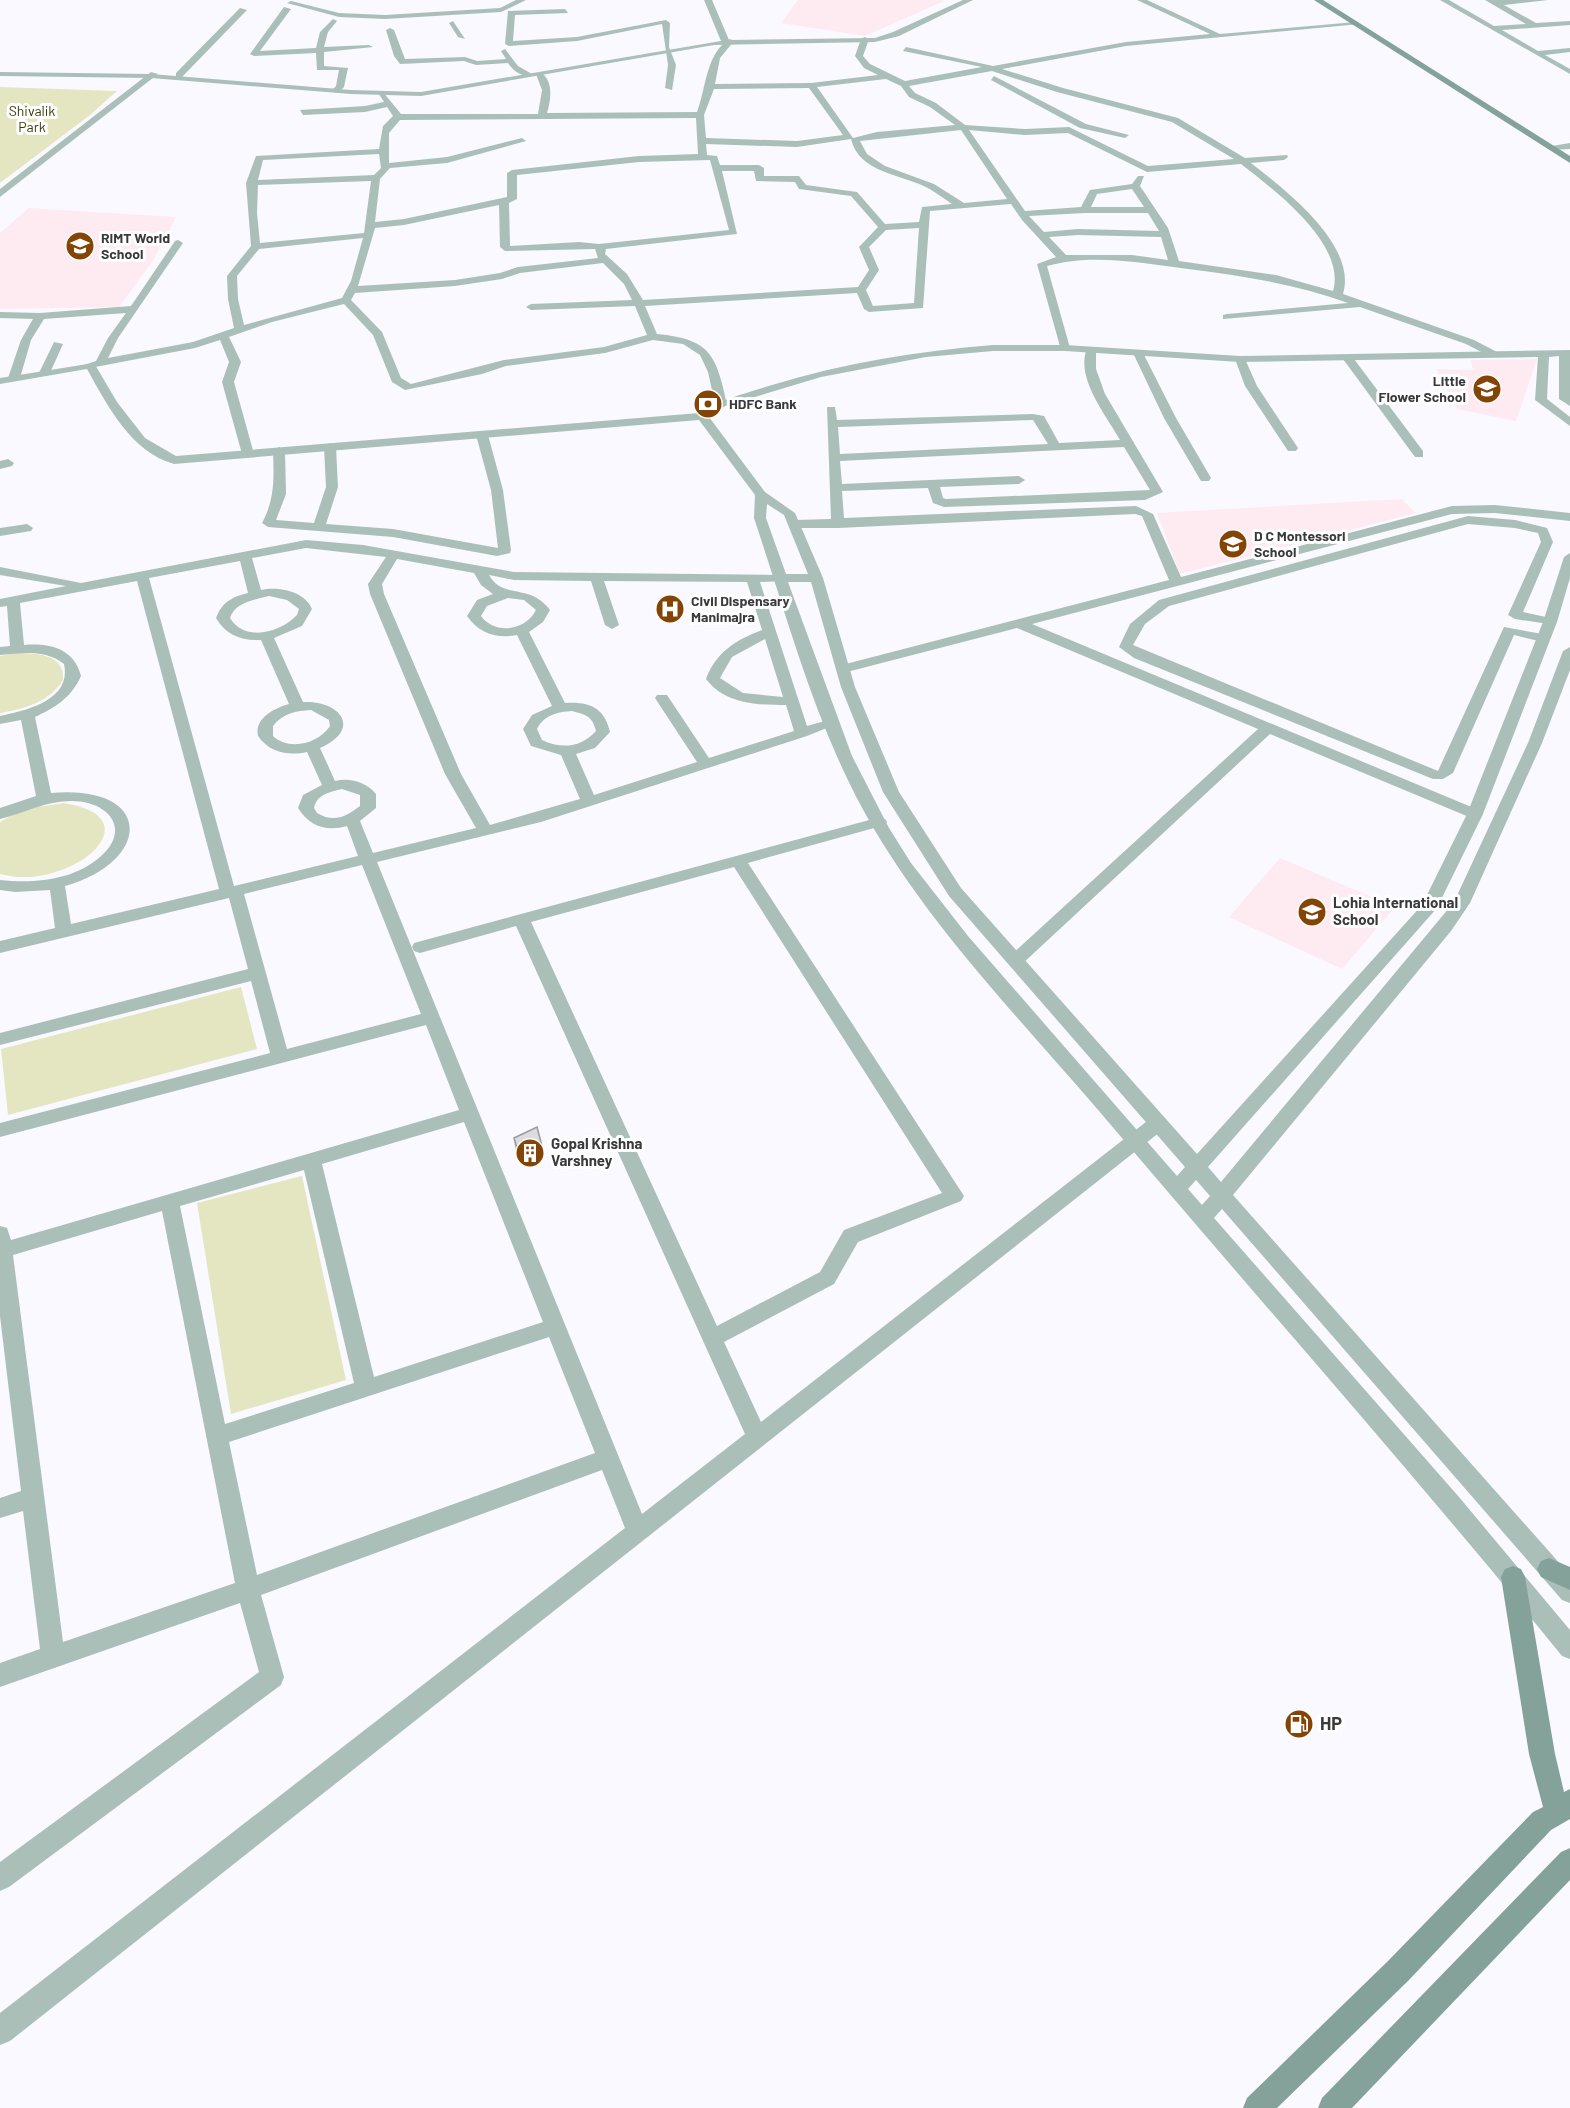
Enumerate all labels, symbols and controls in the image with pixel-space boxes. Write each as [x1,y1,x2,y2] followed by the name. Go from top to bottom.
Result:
[9,102,55,135] park label: Shivalik Park
[101,229,170,262] place label: RIMT World School
[64,230,96,262] school or university icon: RIMT World School
[1379,372,1466,405] place label: Little Flower School
[1471,373,1503,405] school or university icon: Little Flower School
[692,388,724,420] bank icon: HDFC Bank
[729,395,797,412] place label: HDFC Bank
[1254,527,1346,560] place label: D C Montessori School
[1217,528,1249,560] school or university icon: D C Montessori School
[691,592,790,625] place label: Civil Dispensary Manimajra
[654,593,686,625] hospital icon: Civil Dispensary Manimajra
[1333,893,1458,928] place label: Lohia International School
[1296,896,1328,928] school or university icon: Lohia International School
[551,1134,643,1169] place label: Gopal Krishna Varshney
[514,1137,546,1169] building icon: Gopal Krishna Varshney
[1283,1708,1315,1740] fuel station icon: HP
[1320,1712,1342,1734] place label: HP

